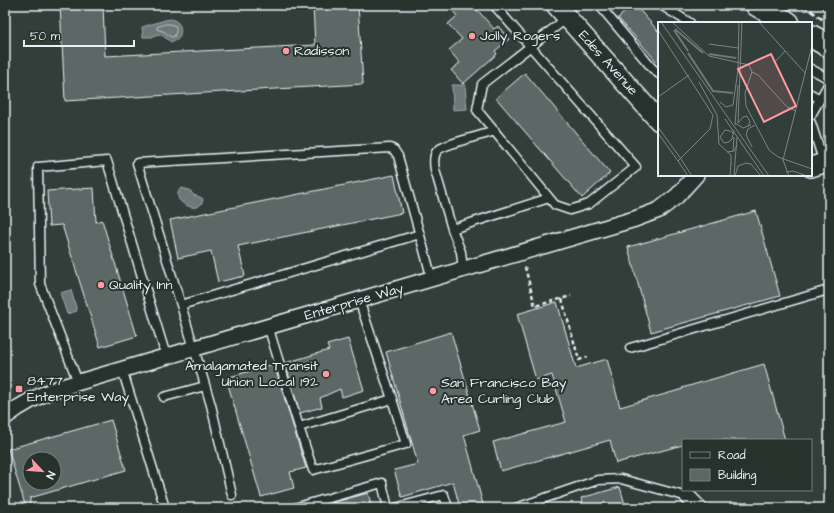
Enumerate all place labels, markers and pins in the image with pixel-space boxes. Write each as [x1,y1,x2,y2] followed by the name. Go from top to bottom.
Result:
[480,26,560,46] place label: Jolly Rogers
[467,31,477,41] marker: Jolly Rogers
[294,41,349,61] place label: Radisson
[281,46,291,56] marker: Radisson
[109,275,173,295] place label: Quality Inn
[96,280,106,290] marker: Quality Inn
[185,356,318,392] place label: Amalgamated Transit Union Local 192
[321,369,331,379] marker: Amalgamated Transit Union Local 192
[27,371,129,407] place label: 8477 Enterprise Way
[441,373,567,409] place label: San Francisco Bay Area Curling Club
[14,384,24,394] marker: 8477 Enterprise Way
[428,386,438,396] marker: San Francisco Bay Area Curling Club

